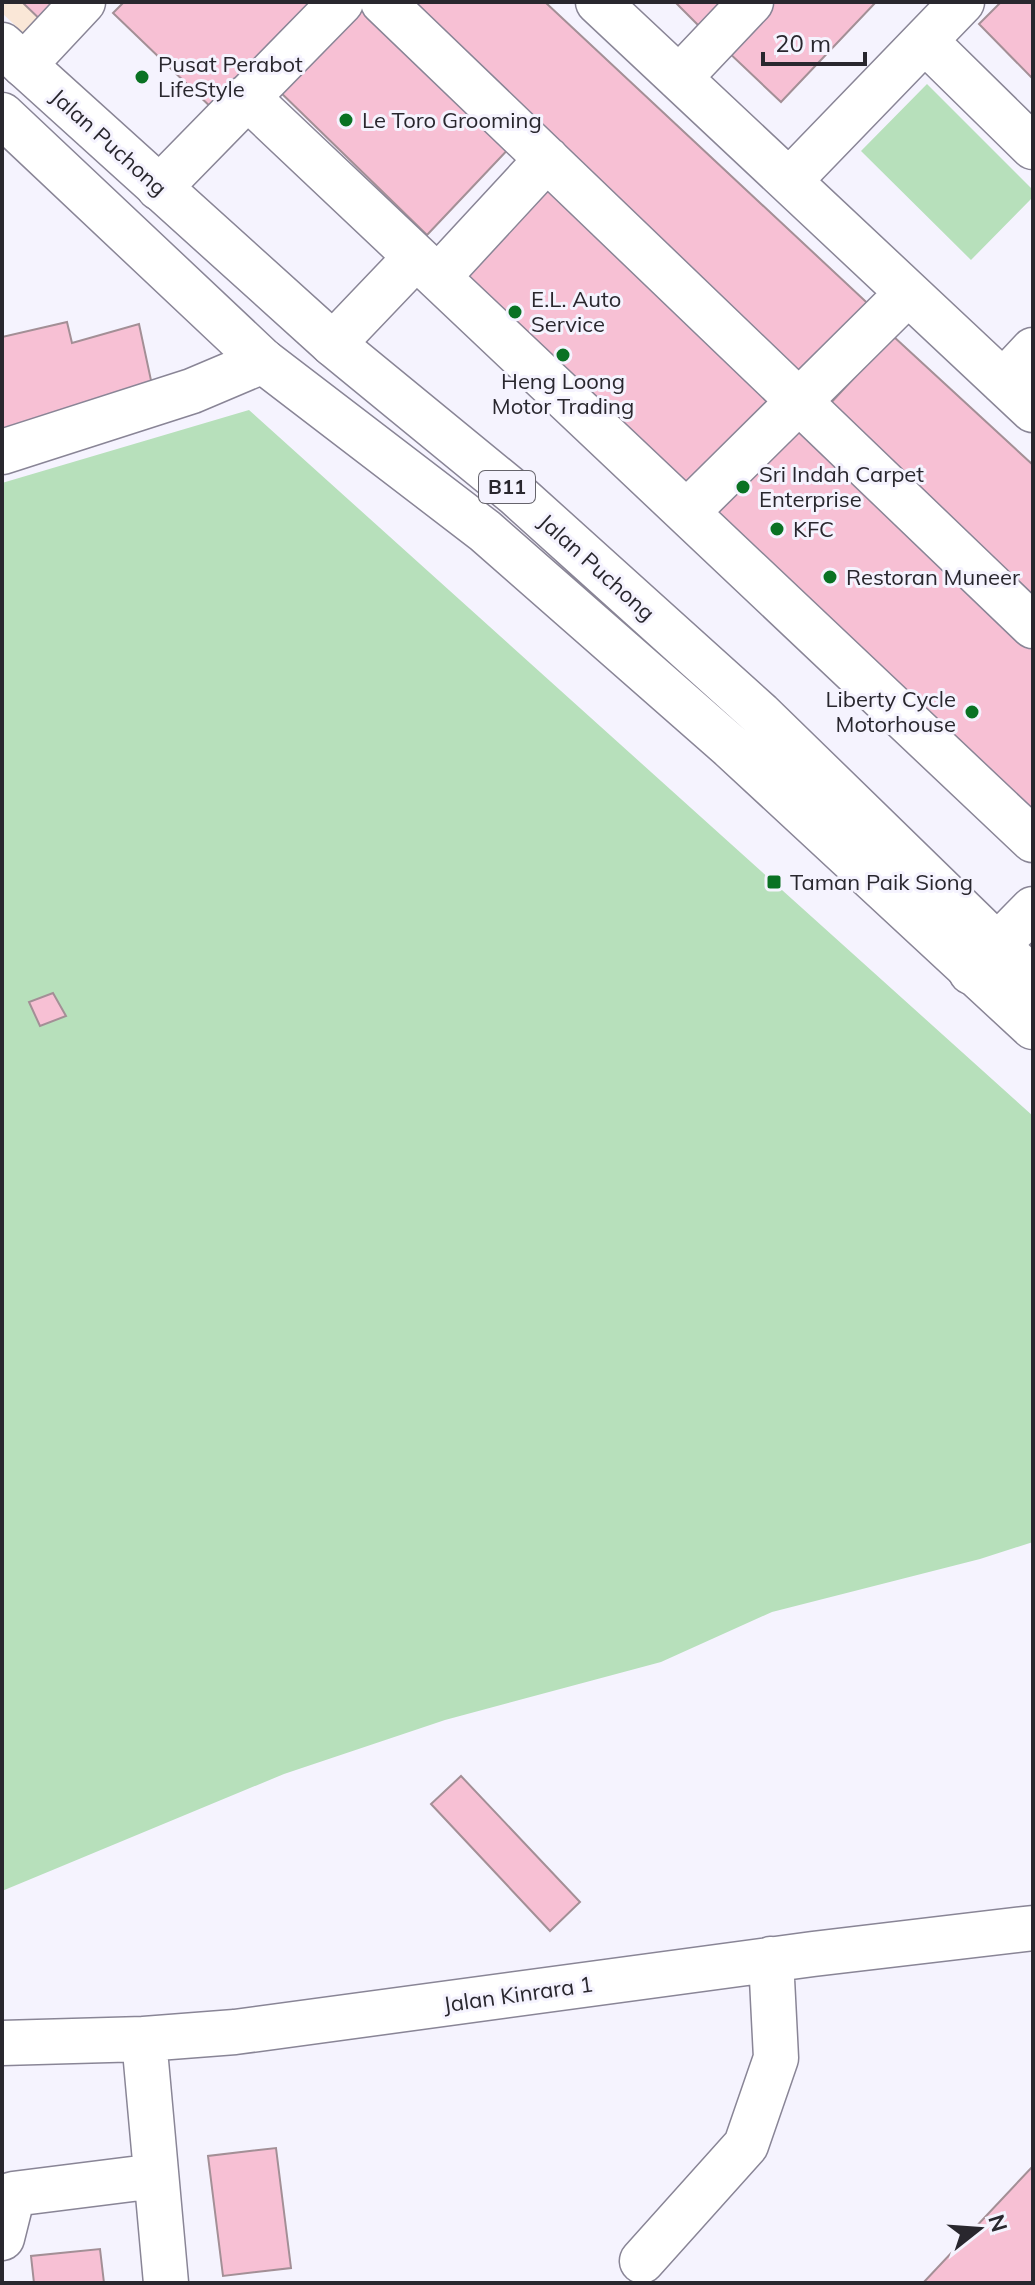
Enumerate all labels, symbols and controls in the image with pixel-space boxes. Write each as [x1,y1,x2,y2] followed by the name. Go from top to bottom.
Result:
[763,16,865,66] scale bar
[775,28,831,58] text: 20 m
[158,50,303,103] place label: Pusat Perabot LifeStyle
[133,68,151,86] marker: Pusat Perabot LifeStyle
[45,82,173,202] street label: Jalan Puchong
[362,106,542,134] place label: Le Toro Grooming
[337,111,355,129] marker: Le Toro Grooming
[531,285,621,338] place label: E.L. Auto Service
[506,303,524,321] marker: E.L. Auto Service
[554,346,572,364] marker: Heng Loong Motor Trading
[492,367,634,420] place label: Heng Loong Motor Trading
[759,460,924,513] place label: Sri Indah Carpet Enterprise
[479,471,535,503] road number: B11
[734,478,752,496] marker: Sri Indah Carpet Enterprise
[533,507,661,627] street label: Jalan Puchong
[793,515,834,543] place label: KFC
[768,520,786,538] marker: KFC
[846,563,1020,591] place label: Restoran Muneer
[821,568,839,586] marker: Restoran Muneer
[826,685,956,738] place label: Liberty Cycle Motorhouse
[963,703,981,721] marker: Liberty Cycle Motorhouse
[790,868,973,896] place label: Taman Paik Siong
[765,873,783,891] marker: Taman Paik Siong
[441,1970,595,2018] street label: Jalan Kinrara 1
[939,2189,1019,2269] north arrow
[982,2211,1014,2235] text: N

